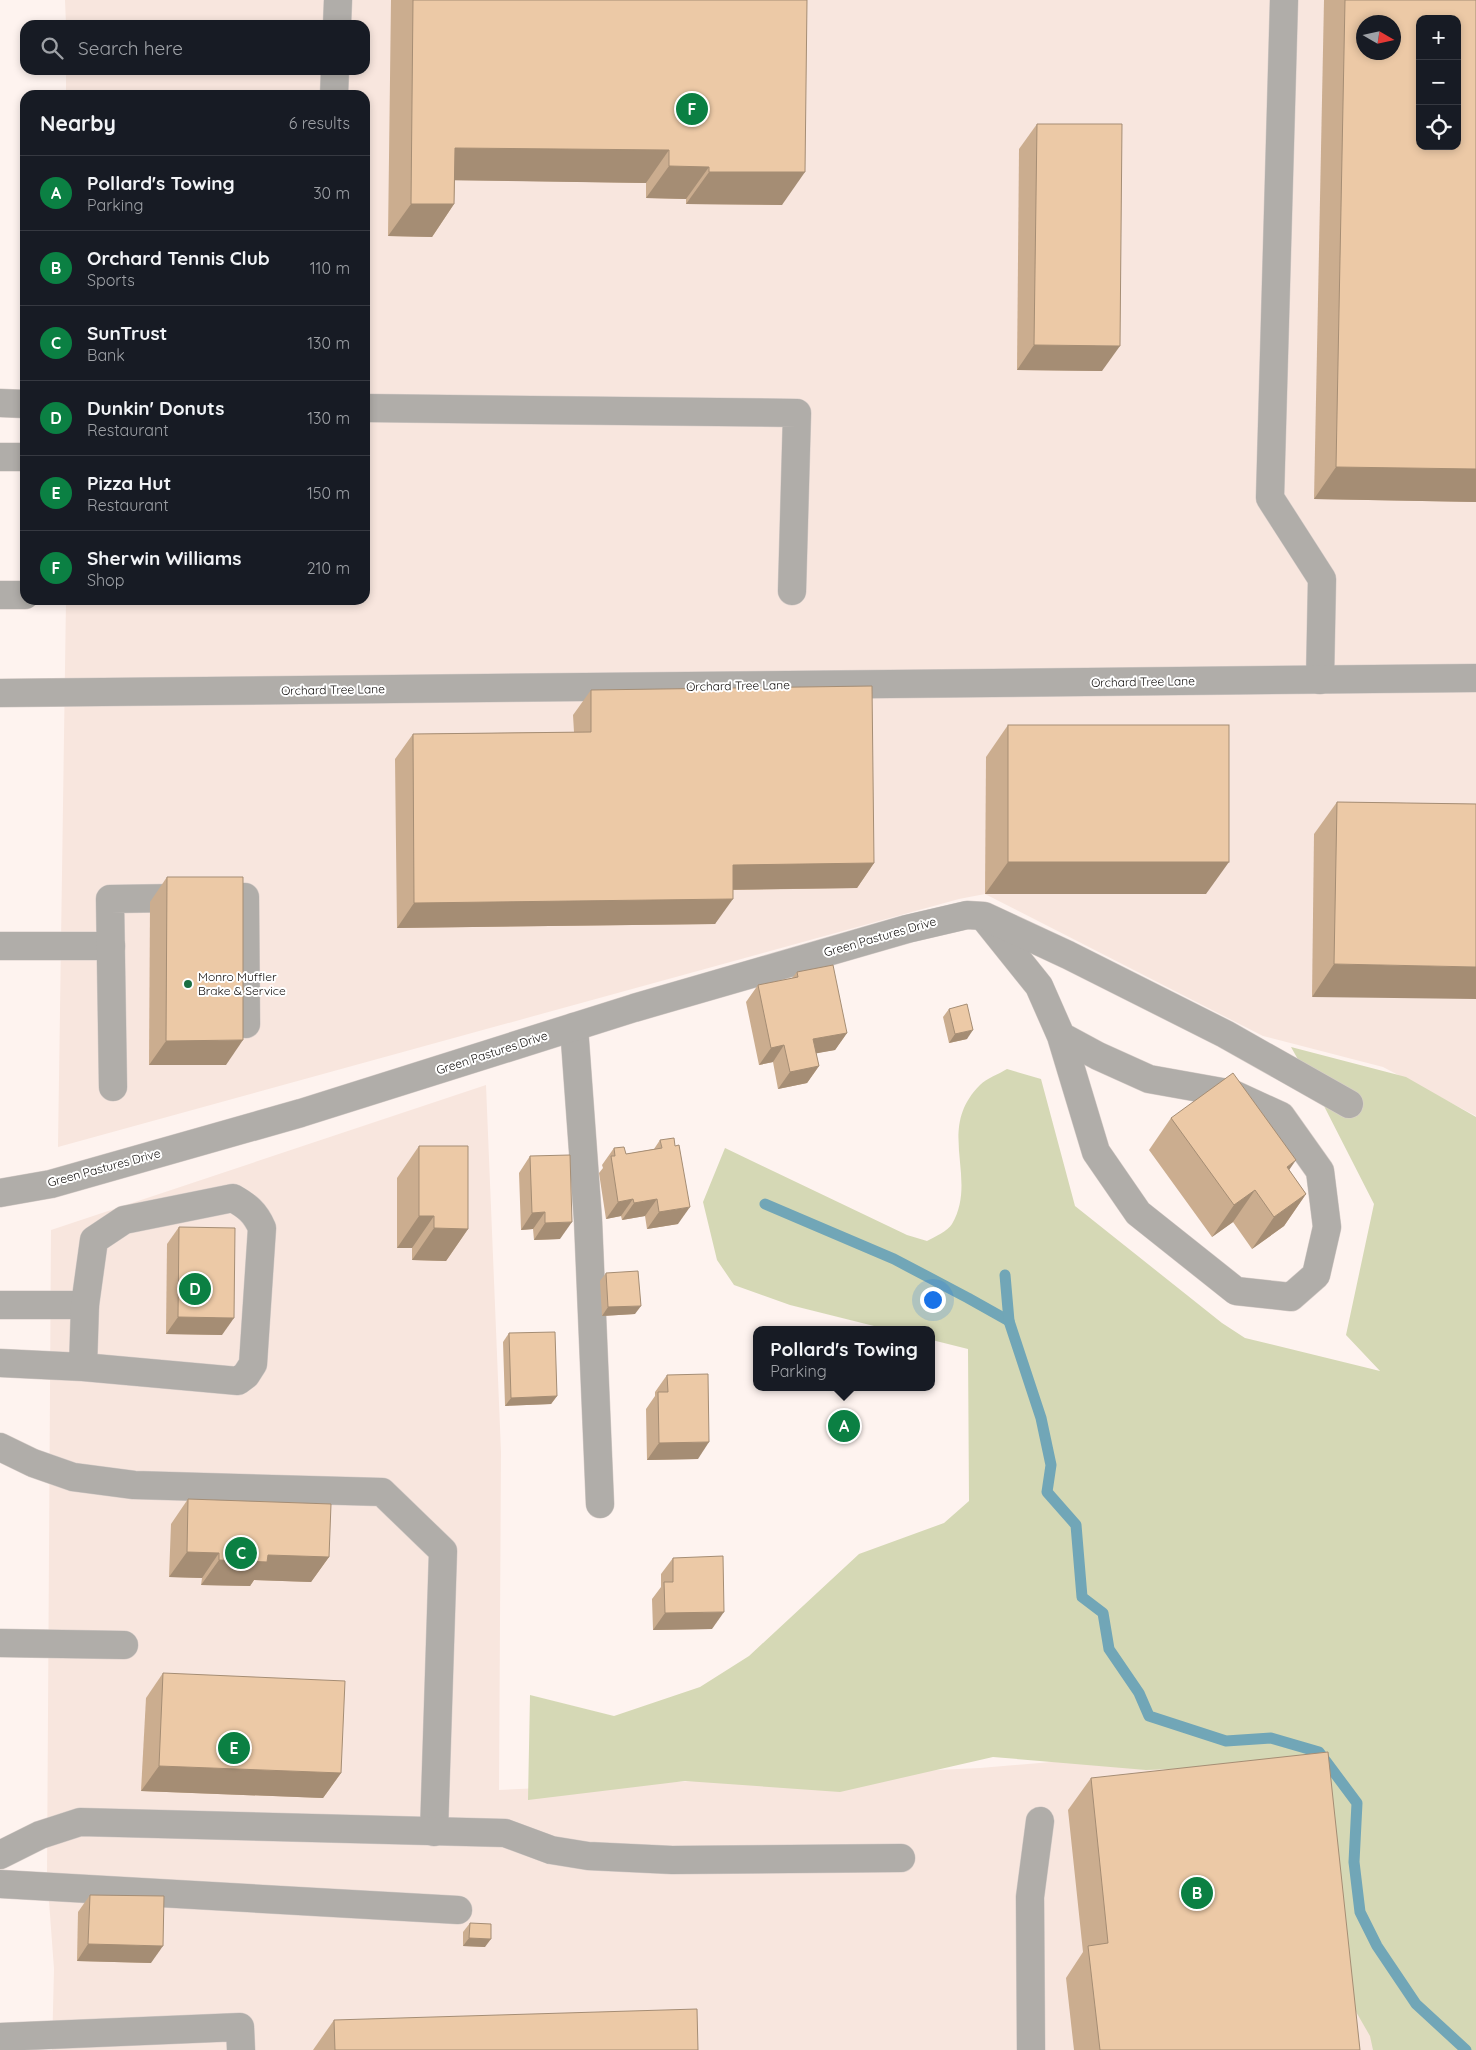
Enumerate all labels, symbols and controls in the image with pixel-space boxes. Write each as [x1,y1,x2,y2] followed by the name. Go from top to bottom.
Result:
[1356,15,1401,60] north arrow
[1416,15,1461,150] map controls
[1416,15,1461,60] button: +
[20,20,370,75] search box
[38,34,66,62] icon: search
[78,36,183,60] text: Search here
[1416,60,1461,105] button: −
[676,90,708,128] pin: F
[1416,105,1461,150] button: locate
[40,110,116,136] text: Nearby
[289,113,350,133] text: 6 results
[87,171,235,195] text: Pollard's Towing
[51,183,61,203] text: A
[313,183,350,203] text: 30 m
[87,195,144,215] text: Parking
[87,246,270,270] text: Orchard Tennis Club
[51,258,61,278] text: B
[310,258,350,278] text: 110 m
[87,270,135,290] text: Sports
[87,321,167,345] text: SunTrust
[51,333,61,353] text: C
[307,333,350,353] text: 130 m
[87,345,125,365] text: Bank
[87,396,224,420] text: Dunkin' Donuts
[50,408,62,428] text: D
[307,408,350,428] text: 130 m
[87,420,169,440] text: Restaurant
[87,471,171,495] text: Pizza Hut
[51,483,61,503] text: E
[307,483,350,503] text: 150 m
[87,495,169,515] text: Restaurant
[87,546,241,570] text: Sherwin Williams
[52,558,61,578] text: F
[307,558,350,578] text: 210 m
[87,570,124,590] text: Shop
[1091,673,1195,690] street label: Orchard Tree Lane
[686,677,790,694] street label: Orchard Tree Lane
[281,681,385,698] street label: Orchard Tree Lane
[822,913,938,960] street label: Green Pastures Drive
[198,969,286,998] place label: Monro Muffler Brake & Service
[182,978,194,990] marker: Monro Muffler Brake & Service
[434,1027,550,1078] street label: Green Pastures Drive
[46,1145,162,1190] street label: Green Pastures Drive
[179,1270,211,1308] pin: D
[920,1287,946,1313] your location
[753,1326,935,1391] popup
[770,1337,918,1361] text: Pollard's Towing
[770,1361,827,1381] text: Parking
[828,1407,860,1445] pin: A
[225,1534,257,1572] pin: C
[218,1729,250,1767] pin: E
[1181,1874,1213,1912] pin: B

